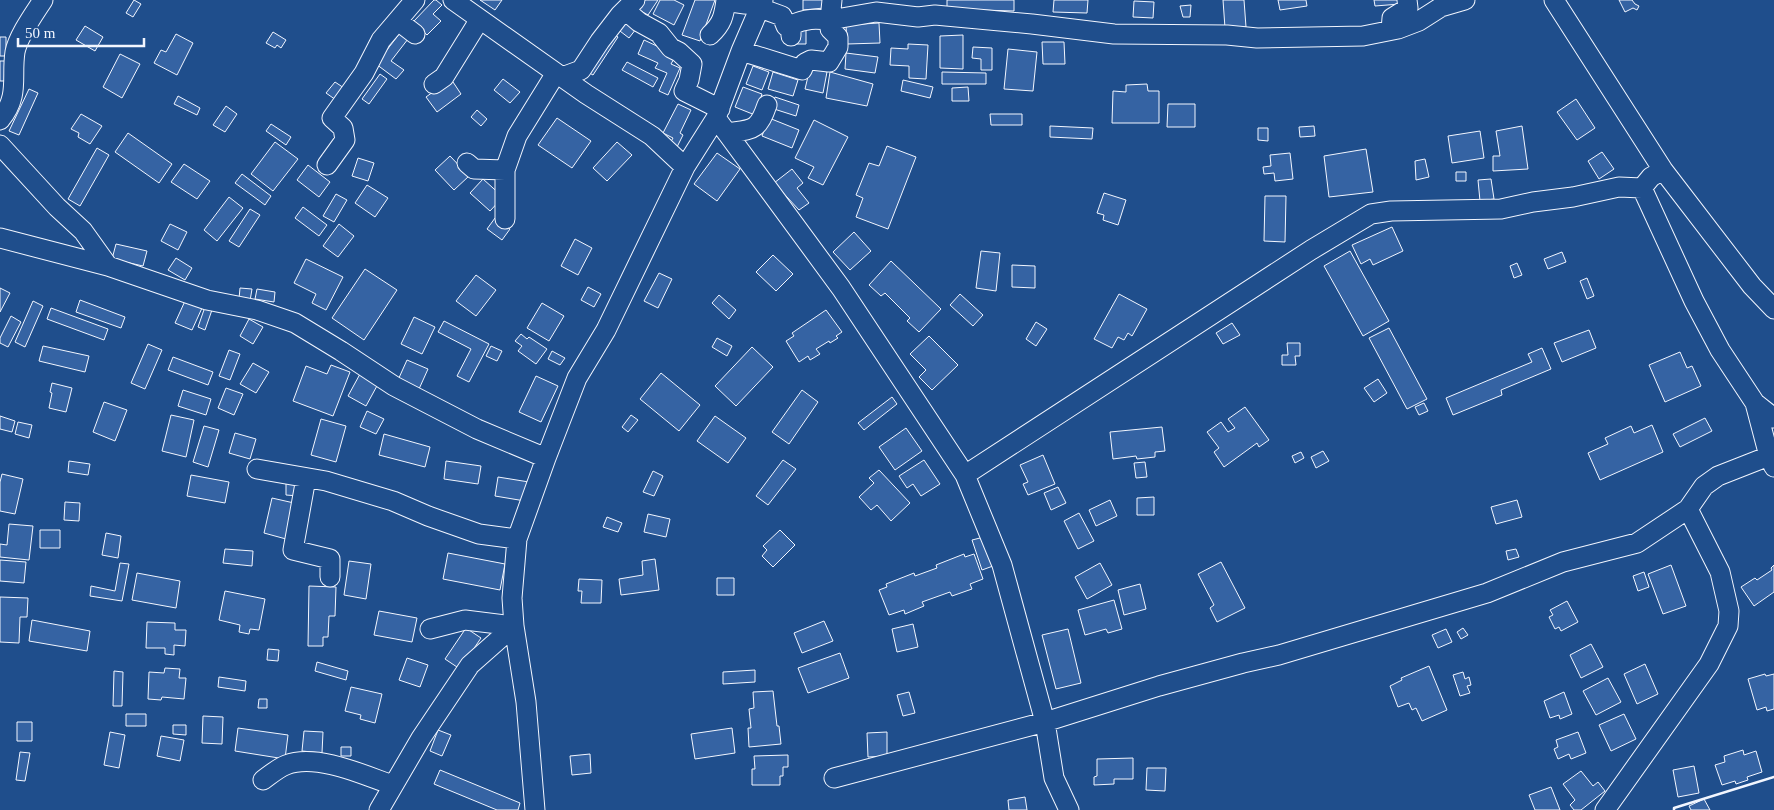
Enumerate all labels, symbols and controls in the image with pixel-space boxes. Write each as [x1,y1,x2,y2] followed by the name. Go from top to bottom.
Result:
[18,15,144,47] scale bar
[25,25,56,41] text: 50 m

